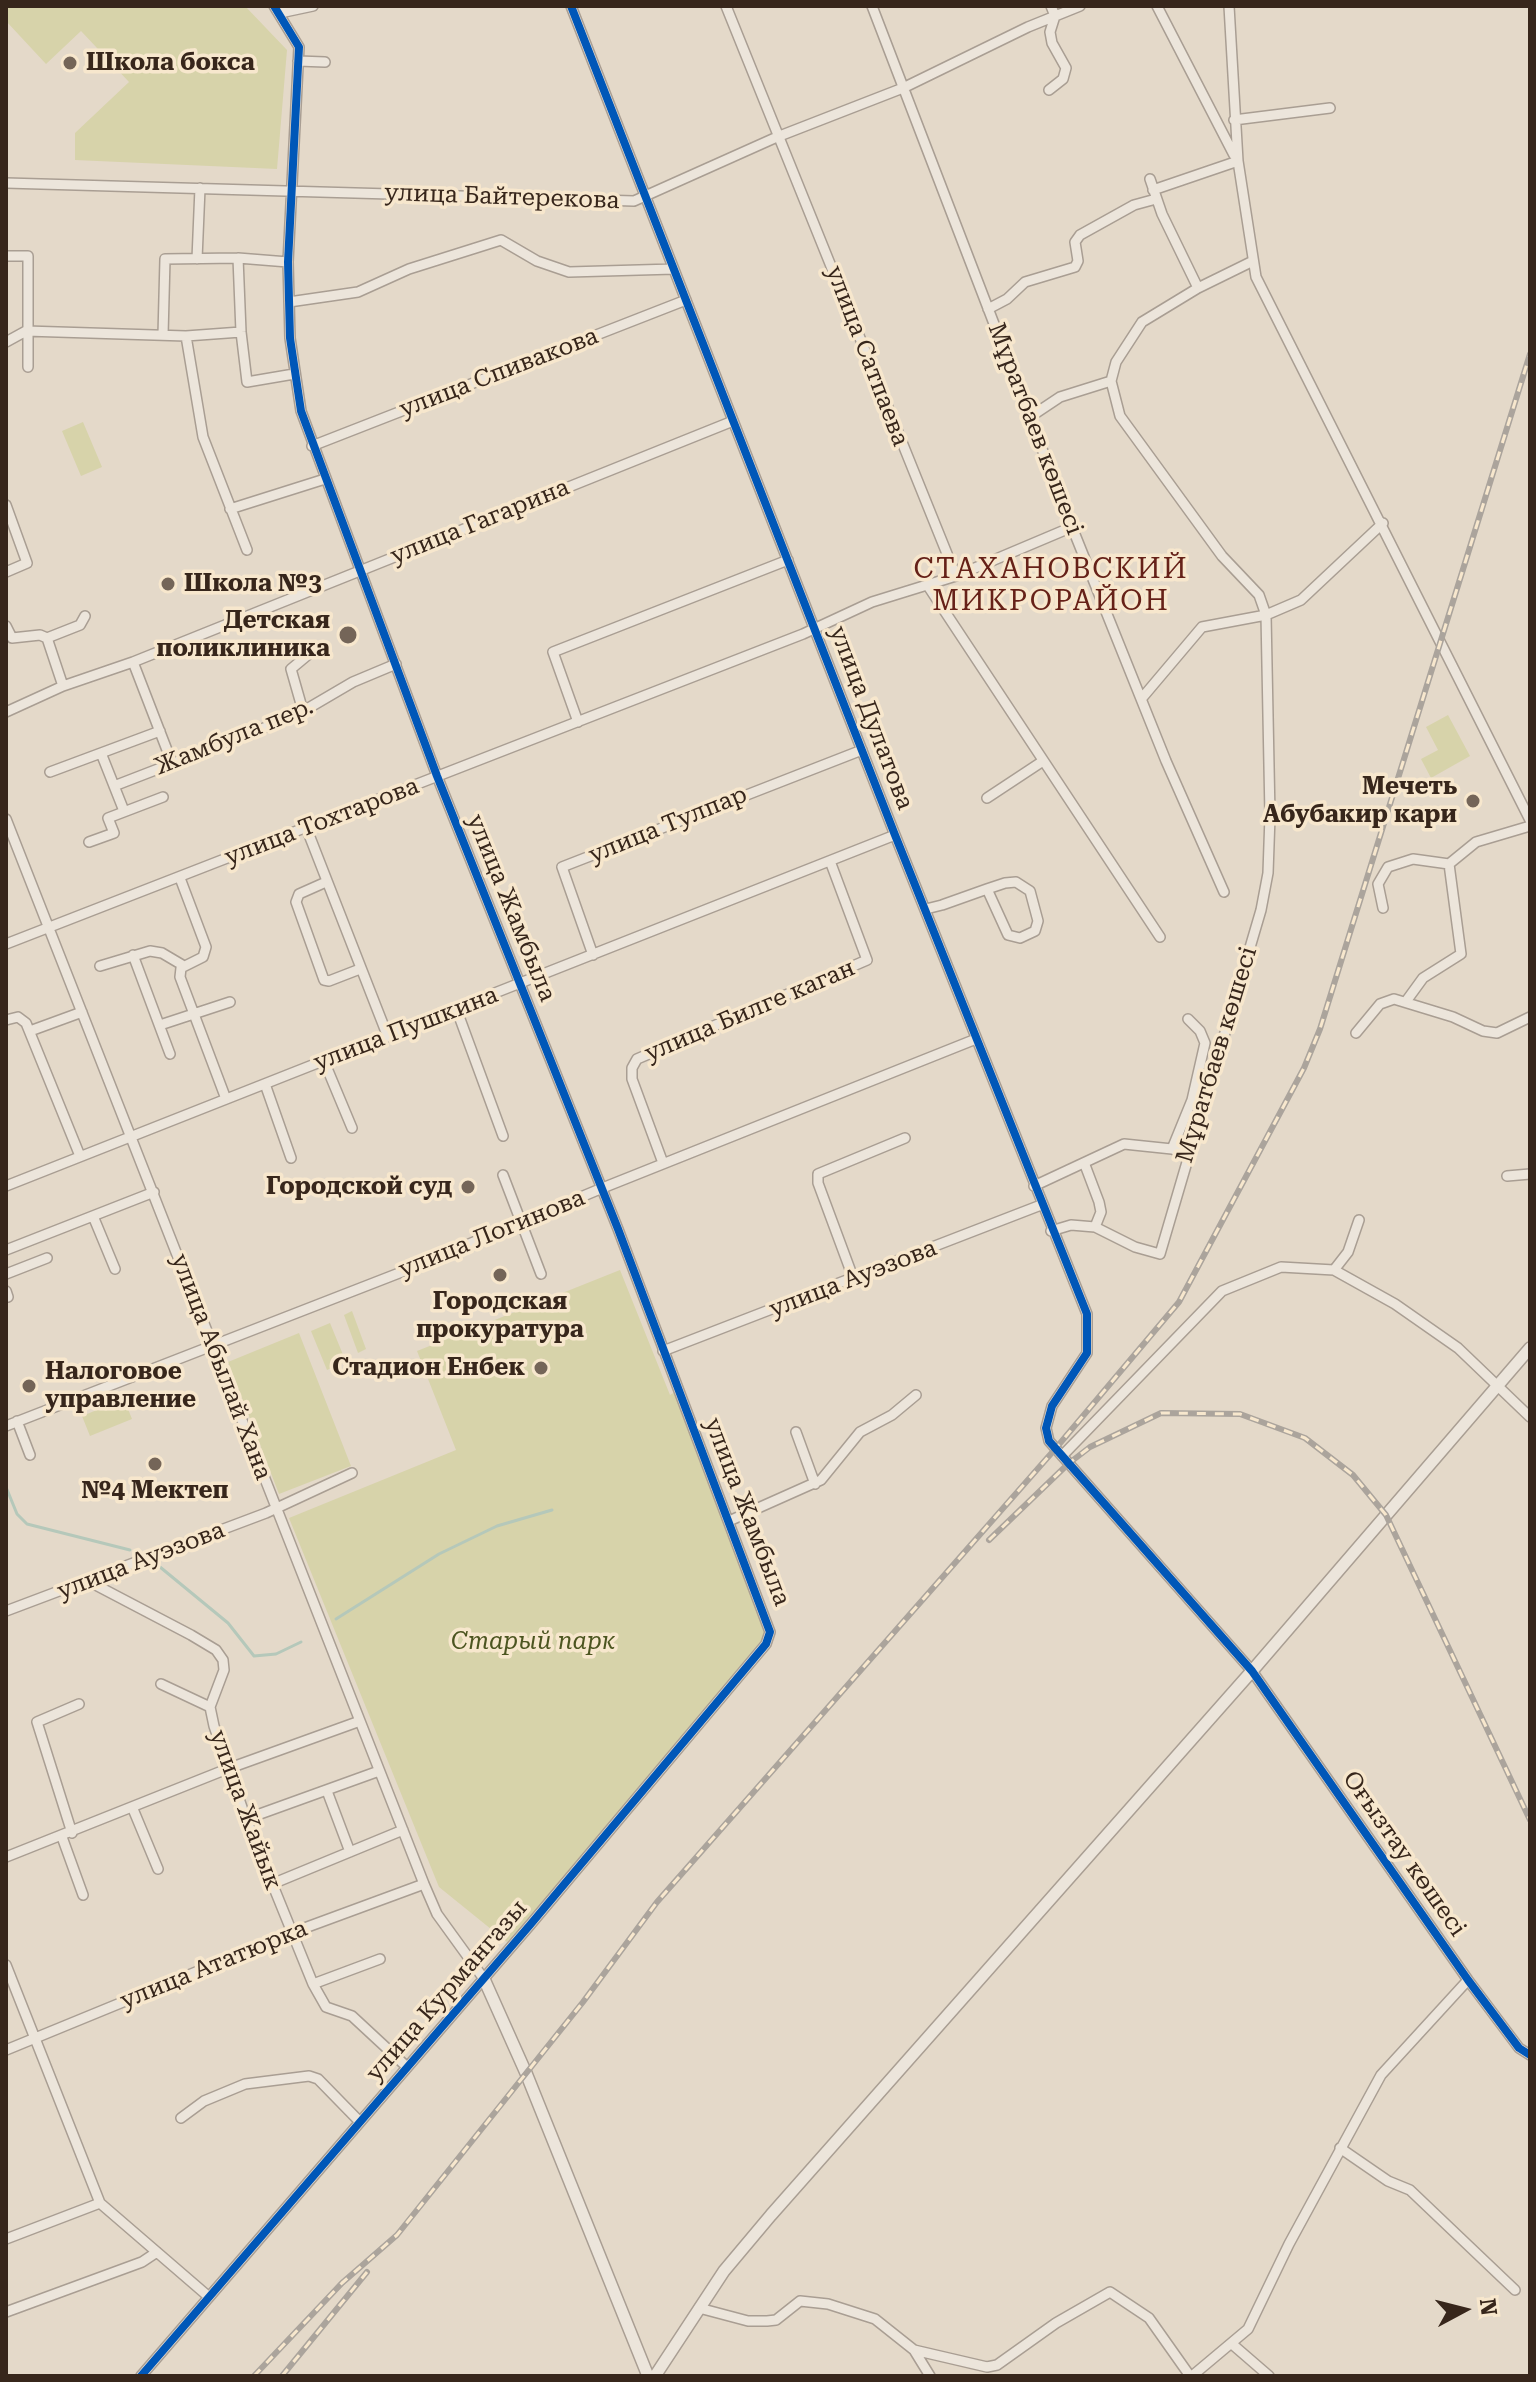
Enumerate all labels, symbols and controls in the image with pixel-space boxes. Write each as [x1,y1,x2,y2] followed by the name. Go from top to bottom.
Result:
[86,49,255,77] place label: Школа бокса
[61,54,79,72] marker: Школа бокса
[384,179,620,215] street label: улица Байтерекова
[819,262,915,450] street label: улица Сатпаева
[981,319,1089,539] street label: Мұратбаев көшесі
[396,322,602,424] street label: улица Спивакова
[387,473,573,571] street label: улица Гагарина
[913,553,1189,619] district label: СТАХАНОВСКИЙ МИКРОРАЙОН
[184,570,322,598] place label: Школа №3
[159,575,177,593] marker: Школа №3
[156,607,330,663] place label: Детская поликлиника
[823,622,919,814] street label: улица Дулатова
[337,624,359,646] marker: Детская поликлиника
[151,692,317,782] street label: Жамбула пер.
[221,772,423,872] street label: улица Тохтарова
[1263,773,1457,829] place label: Мечеть Абубакир кари
[585,780,751,870] street label: улица Тулпар
[1464,792,1482,810] marker: Мечеть Абубакир кари
[460,810,562,1006] street label: улица Жамбыла
[1170,944,1264,1166] street label: Мұратбаев көшесі
[641,954,859,1068] street label: улица Билге каган
[310,981,502,1077] street label: улица Пушкина
[266,1173,452,1201] place label: Городской суд
[459,1178,477,1196] marker: Городской суд
[395,1184,589,1284] street label: улица Логинова
[765,1234,941,1324] street label: улица Ауэзова
[165,1250,277,1484] street label: улица Абылай Хана
[491,1266,509,1284] marker: Городская прокуратура
[416,1288,584,1344] place label: Городская прокуратура
[332,1354,525,1382] place label: Стадион Енбек
[45,1358,196,1414] place label: Налоговое управление
[532,1359,550,1377] marker: Стадион Енбек
[20,1377,38,1395] marker: Налоговое управление
[698,1414,796,1610] street label: улица Жамбыла
[146,1455,164,1473] marker: №4 Мектеп
[81,1477,229,1505] place label: №4 Мектеп
[53,1516,229,1606] street label: улица Ауэзова
[451,1628,615,1656] park label: Старый парк
[203,1726,287,1894] street label: улица Жайык
[1336,1766,1472,1942] street label: Оғызтау көшесі
[360,1894,534,2088] street label: улица Курмангазы
[116,1914,312,2016] street label: улица Ататюрка
[1424,2270,1504,2350] north arrow
[1475,2297,1502,2317] text: N

